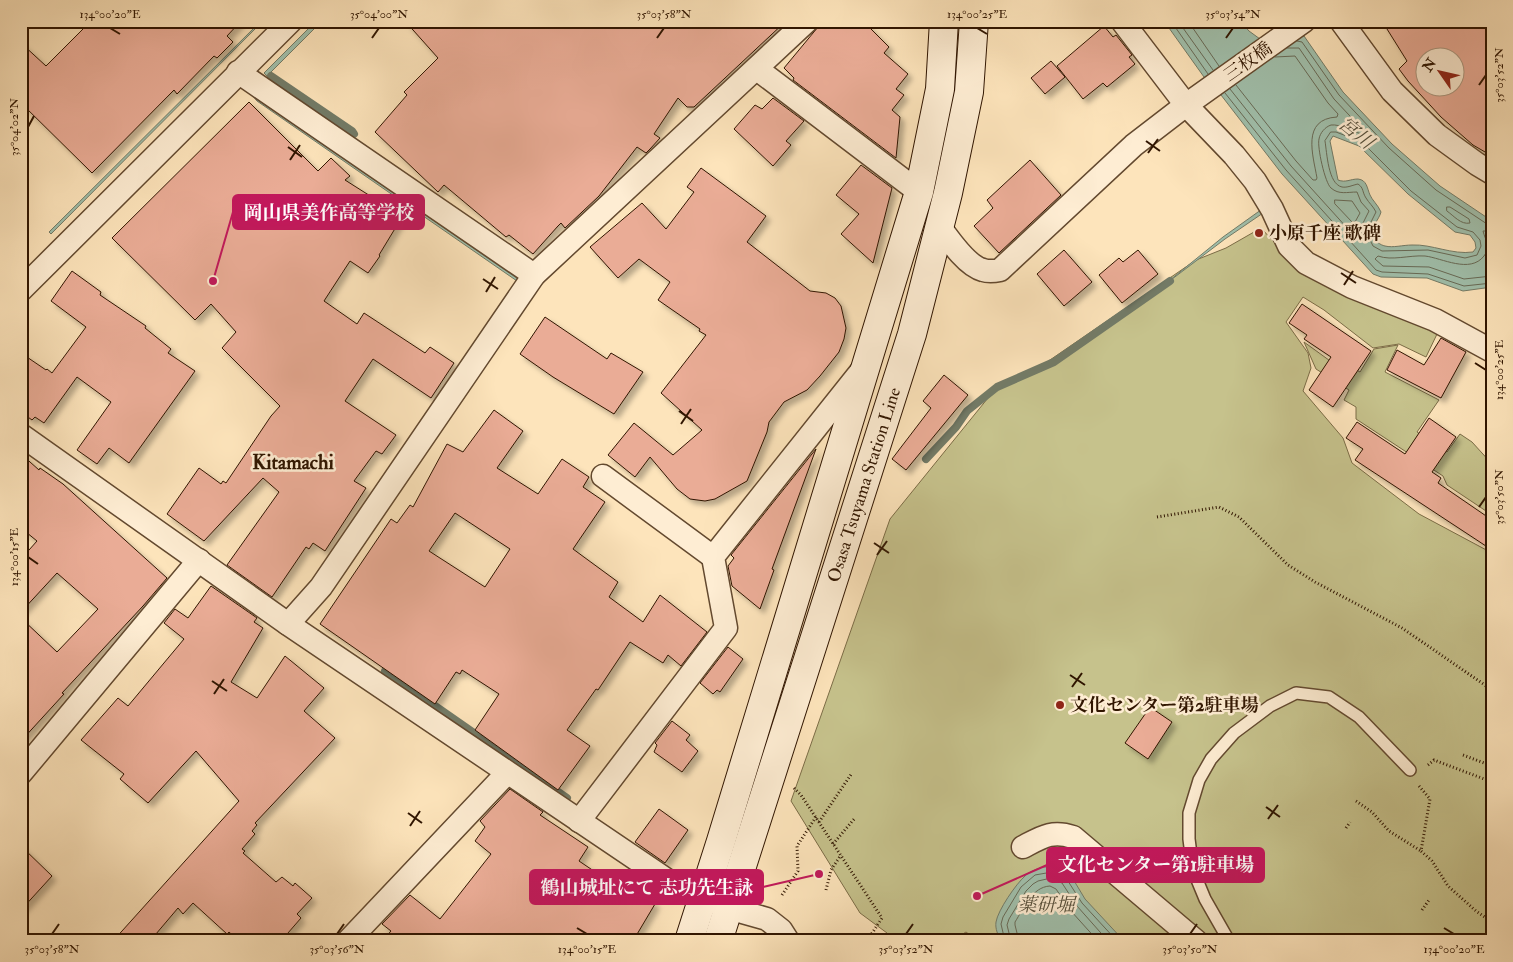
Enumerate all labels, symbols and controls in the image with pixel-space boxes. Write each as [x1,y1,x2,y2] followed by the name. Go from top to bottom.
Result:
[79,7,141,22] text: 134°00'20"E
[350,7,408,22] text: 35°04'00"N
[637,7,692,22] text: 35°03'58"N
[947,7,1007,22] text: 134°00'25"E
[1205,7,1261,22] text: 35°03'54"N
[1219,37,1277,87] street label: 三枚橋
[1492,47,1507,103] text: 35°03'52"N
[1416,48,1466,98] north arrow
[1419,55,1440,76] text: N
[7,98,22,156] text: 35°04'02"N
[1334,112,1380,156] water label: 宮川
[233,195,424,229] callout: 岡山県美作高等学校
[243,201,415,225] text: 岡山県美作高等学校
[1269,222,1381,245] place label: 小原千座 歌碑
[1253,227,1265,239] marker: 小原千座 歌碑
[1492,340,1507,400] text: 134°00'25"E
[822,384,906,585] street label: Osasa Tsuyama Station Line
[252,450,334,475] district label: Kitamachi
[1492,469,1507,525] text: 35°03'50"N
[7,527,22,586] text: 134°00'15"E
[1070,694,1258,717] place label: 文化センター第2駐車場
[1054,699,1066,711] marker: 文化センター第2駐車場
[1047,848,1264,882] callout: 文化センター第1駐車場
[1058,853,1254,877] text: 文化センター第1駐車場
[530,870,763,904] callout: 鶴山城址にて 志功先生詠
[541,876,754,900] text: 鶴山城址にて 志功先生詠
[1017,893,1077,917] water label: 薬研堀
[25,942,80,957] text: 35°03'58"N
[309,942,365,957] text: 35°03'56"N
[558,942,617,957] text: 134°00'15"E
[878,942,934,957] text: 35°03'52"N
[1162,942,1218,957] text: 35°03'50"N
[1423,942,1485,957] text: 134°00'20"E

